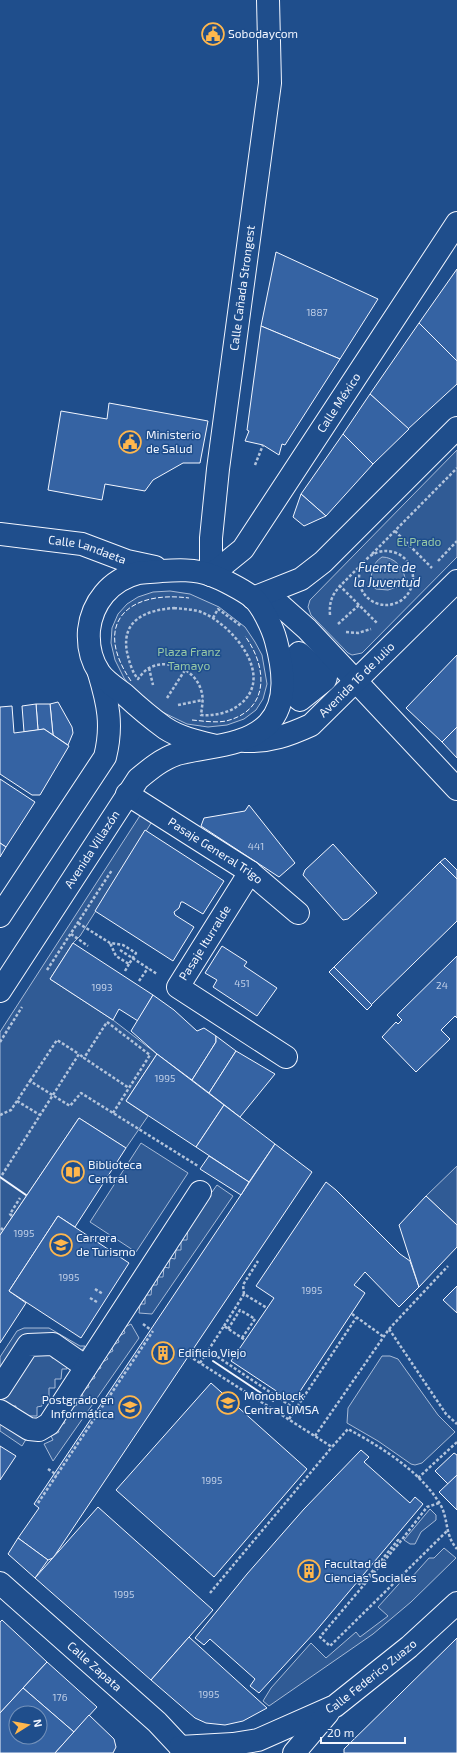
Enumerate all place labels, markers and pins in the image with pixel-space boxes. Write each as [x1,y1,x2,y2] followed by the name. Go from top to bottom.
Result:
[200,21,226,47] public building icon: Sobodaycom
[228,26,298,40] place label: Sobodaycom
[146,427,201,455] place label: Ministerio de Salud
[117,429,143,455] public building icon: Ministerio de Salud
[88,1157,142,1185] place label: Biblioteca Central
[60,1159,86,1185] library icon: Biblioteca Central
[76,1230,136,1258] place label: Carrera de Turismo
[48,1232,74,1258] school or university icon: Carrera de Turismo
[150,1340,176,1366] building icon: Edificio Viejo
[178,1345,247,1360] place label: Edificio Viejo
[244,1388,319,1416] place label: Monoblock Central UMSA
[215,1390,241,1416] school or university icon: Monoblock Central UMSA
[42,1392,114,1420] place label: Postgrado en Informática
[117,1394,143,1420] school or university icon: Postgrado en Informática
[324,1556,417,1584] place label: Facultad de Ciencias Sociales
[296,1558,322,1584] building icon: Facultad de Ciencias Sociales

